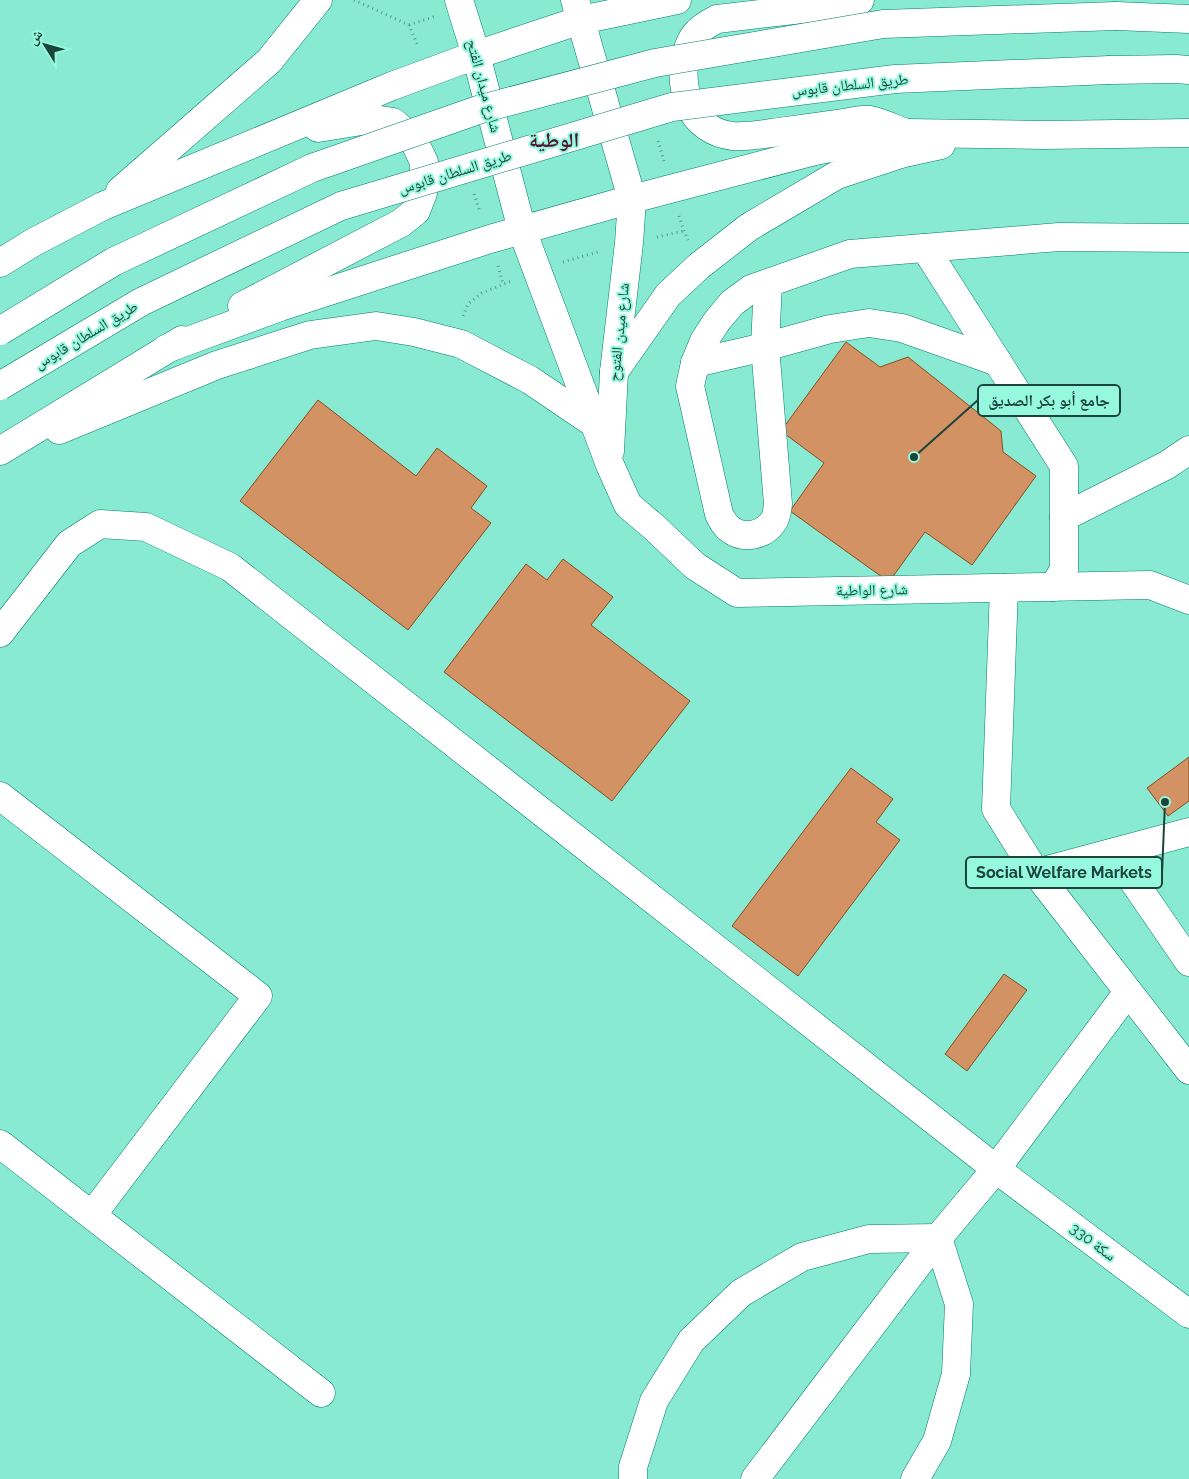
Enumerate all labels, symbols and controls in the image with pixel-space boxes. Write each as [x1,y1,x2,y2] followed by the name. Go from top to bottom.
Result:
[20,20,70,70] north arrow
[24,26,46,49] text: ش
[462,37,505,135] street label: شارع ميدان الفتح
[791,70,909,101] street label: طريق السلطان قابوس
[529,128,579,152] district label: الوطية
[396,146,514,199] street label: طريق السلطان قابوس
[605,282,634,382] street label: شارع ميدن الفتوح
[31,297,141,374] street label: طريق السلطان قابوس
[978,385,1120,416] callout: جامع أبو بكر الصديق
[988,391,1110,411] text: جامع أبو بكر الصديق
[836,580,908,601] street label: شارع الواطية
[966,857,1162,888] callout: Social Welfare Markets
[976,863,1152,882] text: Social Welfare Markets
[1067,1219,1120,1265] street label: سكة 330

